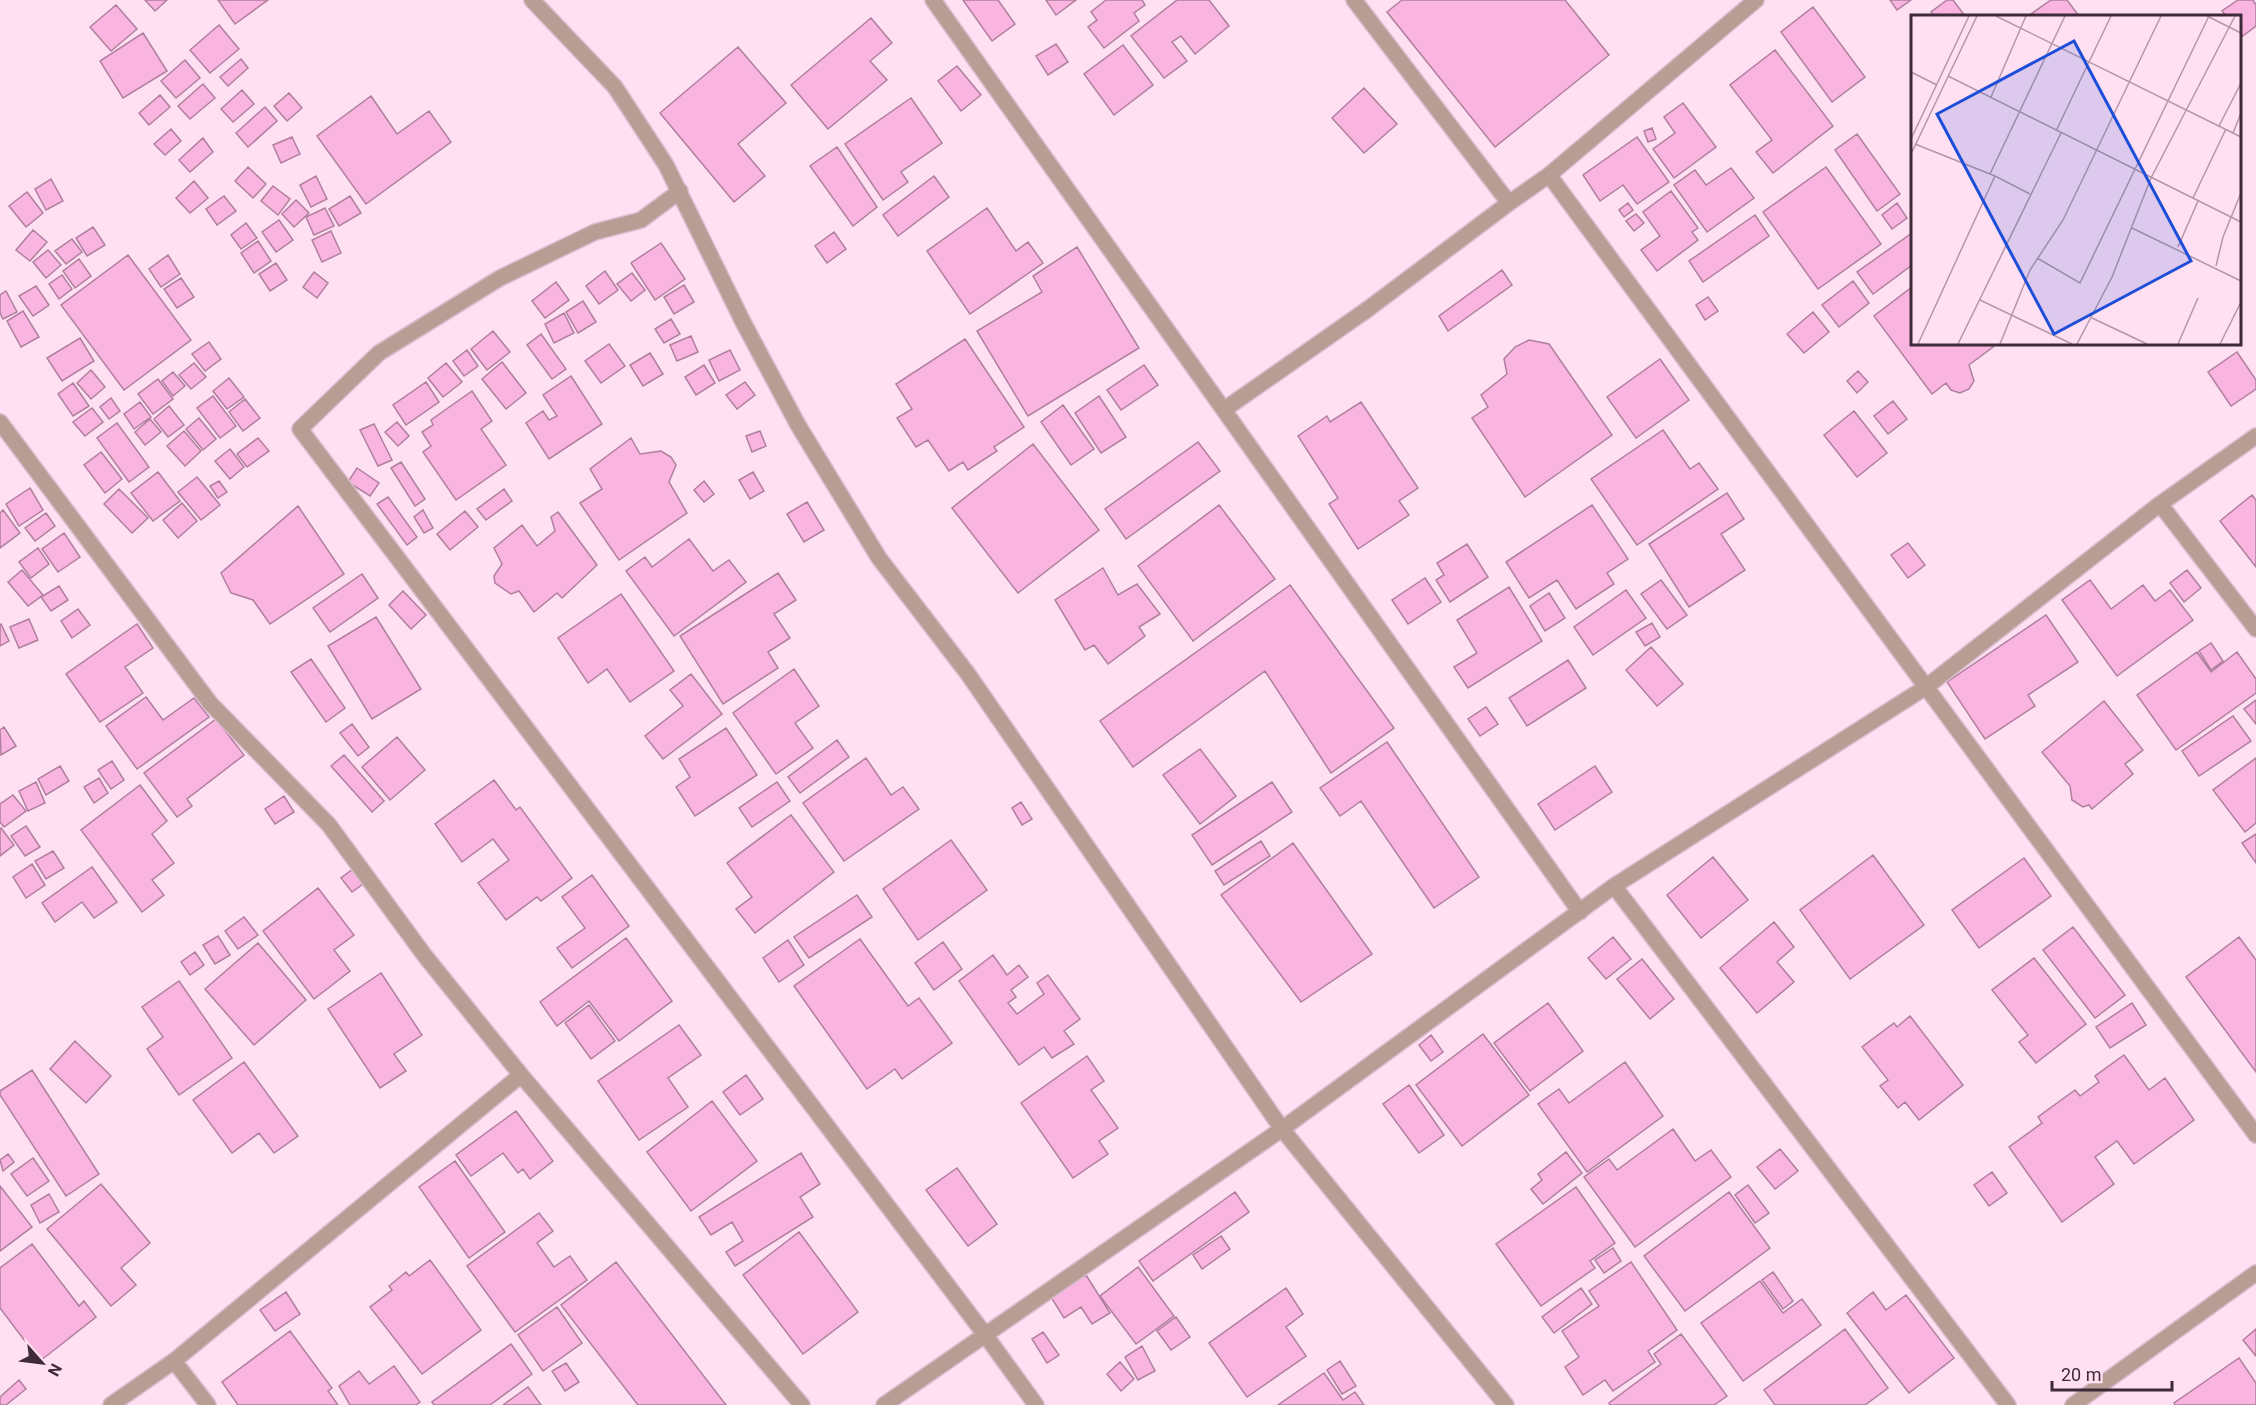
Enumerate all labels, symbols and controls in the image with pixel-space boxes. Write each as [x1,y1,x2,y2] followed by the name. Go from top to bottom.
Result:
[1911,15,2241,345] inset map
[12,1333,72,1393] north arrow
[2052,1354,2172,1392] scale bar
[44,1360,66,1379] text: N
[2061,1364,2101,1385] text: 20 m

